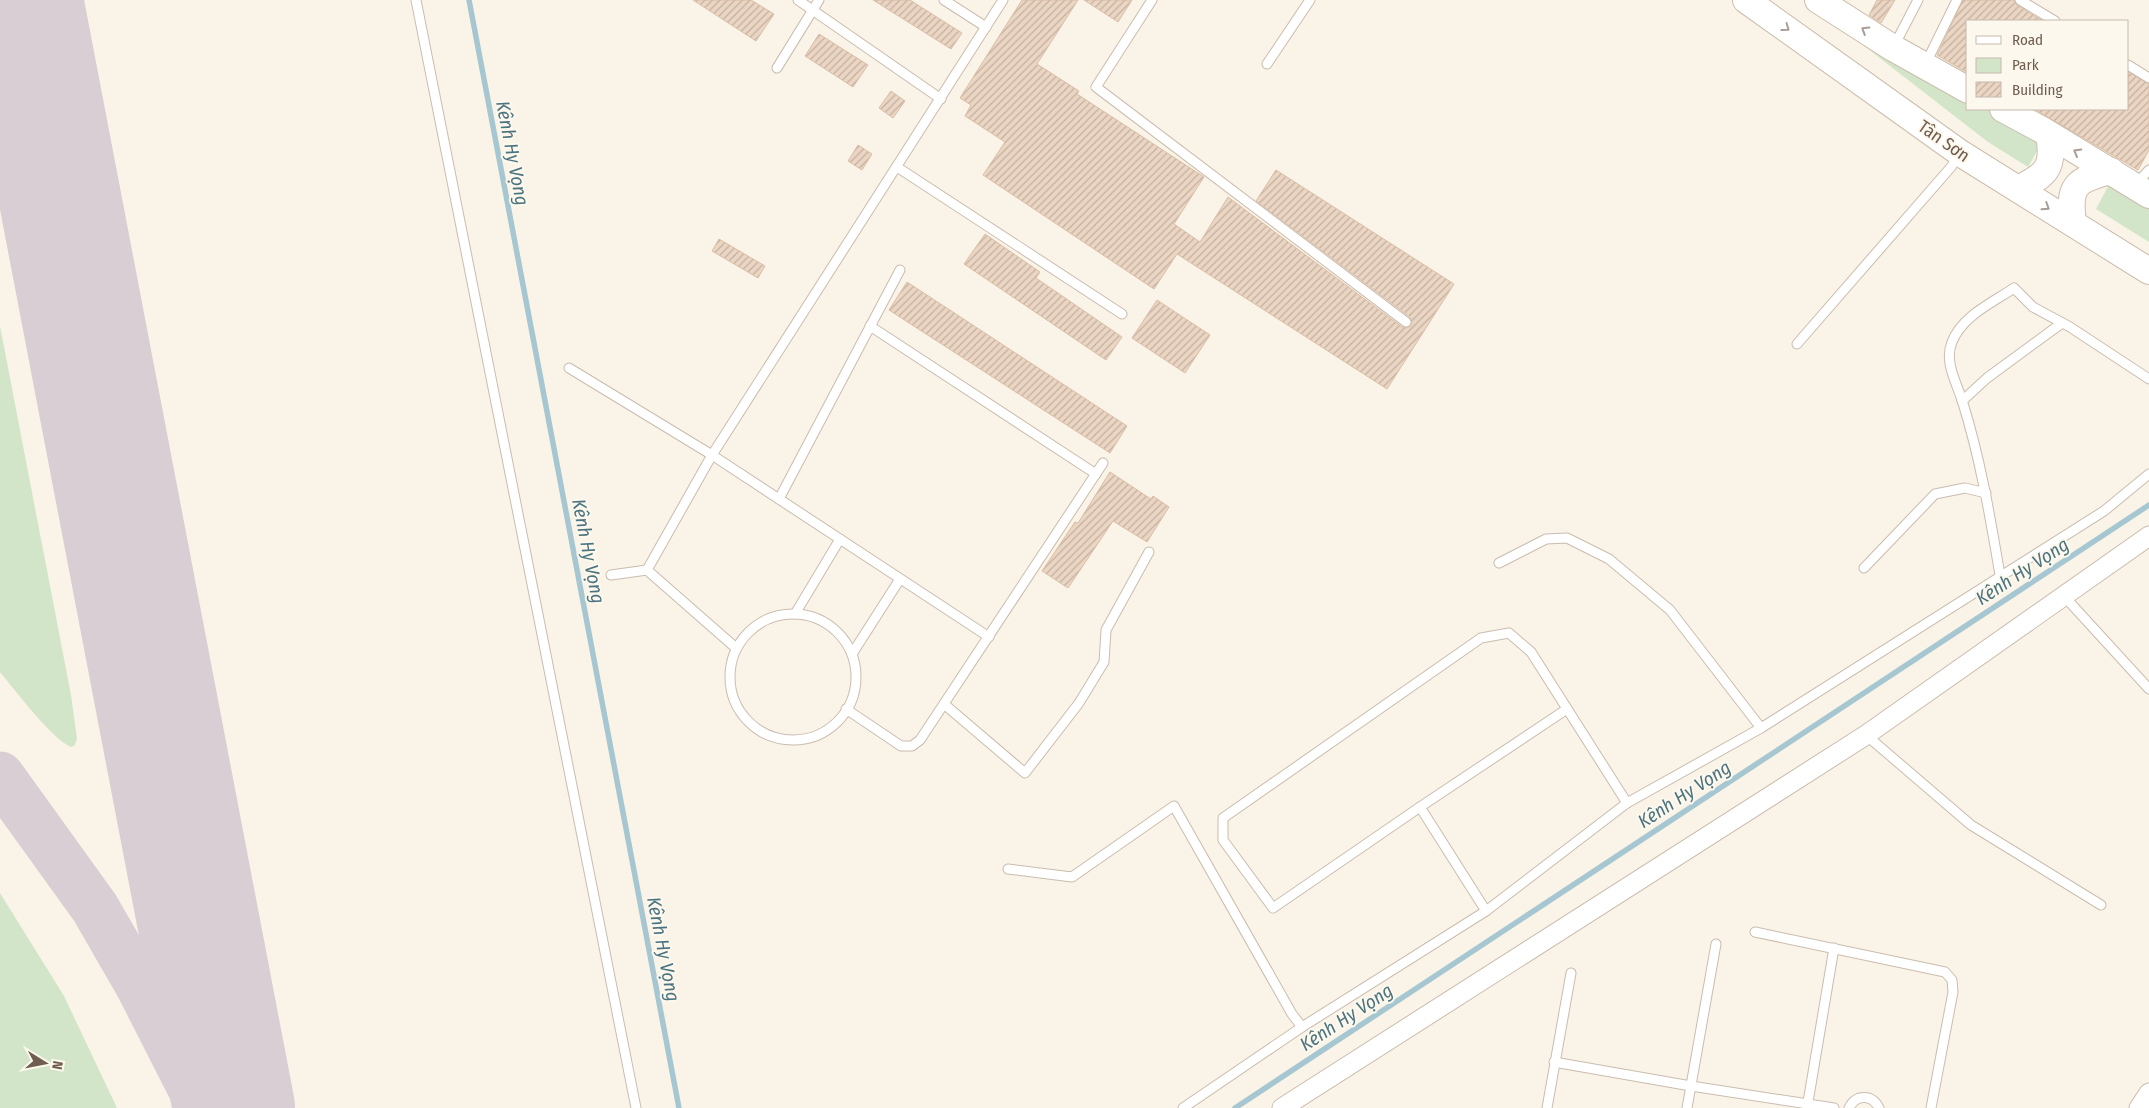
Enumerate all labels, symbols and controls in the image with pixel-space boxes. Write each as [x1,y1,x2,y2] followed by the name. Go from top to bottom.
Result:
[1966,20,2129,110] legend
[1780,22,1790,31] one-way arrow
[1862,27,1871,37] one-way arrow
[2012,31,2043,49] text: Road
[2012,56,2039,74] text: Park
[2012,81,2063,99] text: Building
[491,99,534,208] water label: Kênh Hy Vọng
[1914,115,1974,167] street label: Tân Sơn
[2074,148,2083,158] one-way arrow
[2041,200,2050,210] one-way arrow
[567,497,610,606] water label: Kênh Hy Vọng
[1971,533,2073,610] water label: Kênh Hy Vọng
[1633,756,1735,833] water label: Kênh Hy Vọng
[642,895,685,1004] water label: Kênh Hy Vọng
[1295,979,1397,1056] water label: Kênh Hy Vọng
[20,1038,70,1088] north arrow
[48,1060,66,1071] text: N

